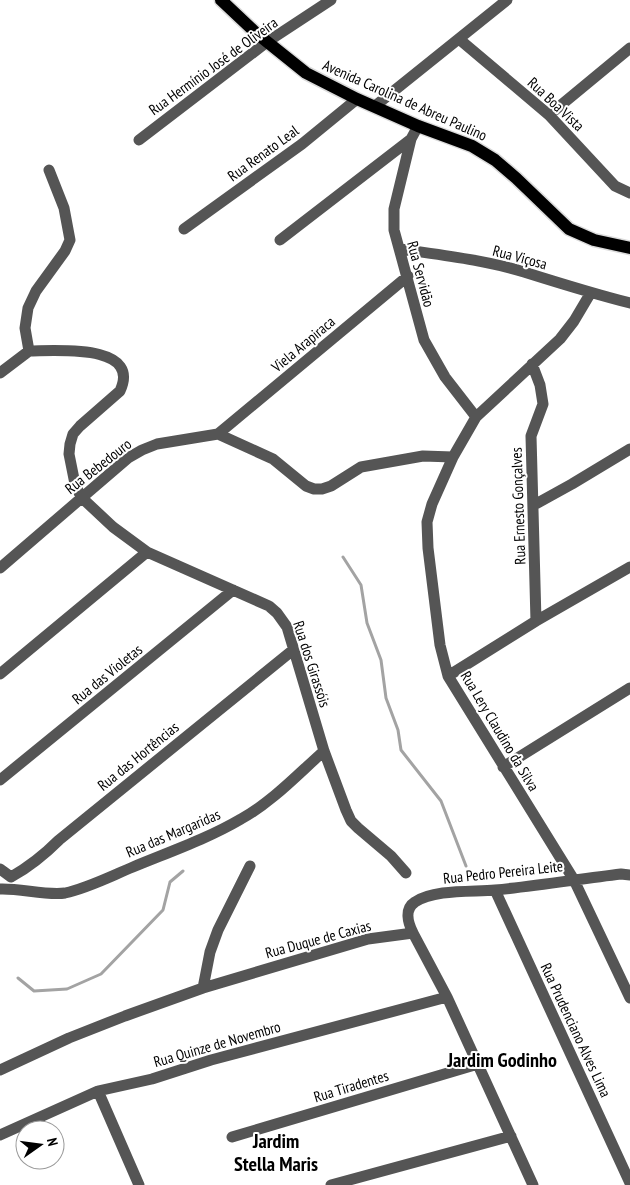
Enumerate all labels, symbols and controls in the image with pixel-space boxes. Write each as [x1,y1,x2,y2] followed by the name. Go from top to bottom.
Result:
[145,13,281,119] street label: Rua Hermínio José de Oliveira
[320,55,490,145] street label: Avenida Carolina de Abreu Paulino
[524,73,588,135] street label: Rua Boa Vista
[224,121,303,185] street label: Rua Renato Leal
[403,239,439,309] street label: Rua Servidão
[491,241,549,273] street label: Rua Viçosa
[267,312,339,377] street label: Viela Arapiraca
[61,434,135,498] street label: Rua Bebedouro
[506,447,530,565] street label: Rua Ernesto Gonçalves
[289,618,335,710] street label: Rua dos Girassóis
[68,640,146,708] street label: Rua das Violetas
[457,668,543,794] street label: Rua Lery Claudino da Silva
[94,717,182,795] street label: Rua das Hortências
[123,805,223,861] street label: Rua das Margaridas
[442,856,564,888] street label: Rua Pedro Pereira Leite
[263,916,373,962] street label: Rua Duque de Caxias
[537,960,615,1100] street label: Rua Prudenciano Alves Lima
[151,1017,283,1071] street label: Rua Quinze de Novembro
[446,1047,557,1073] district label: Jardim Godinho
[311,1066,391,1106] street label: Rua Tiradentes
[15,1120,65,1170] north arrow
[234,1128,318,1177] district label: Jardim Stella Maris
[43,1136,62,1148] text: N

